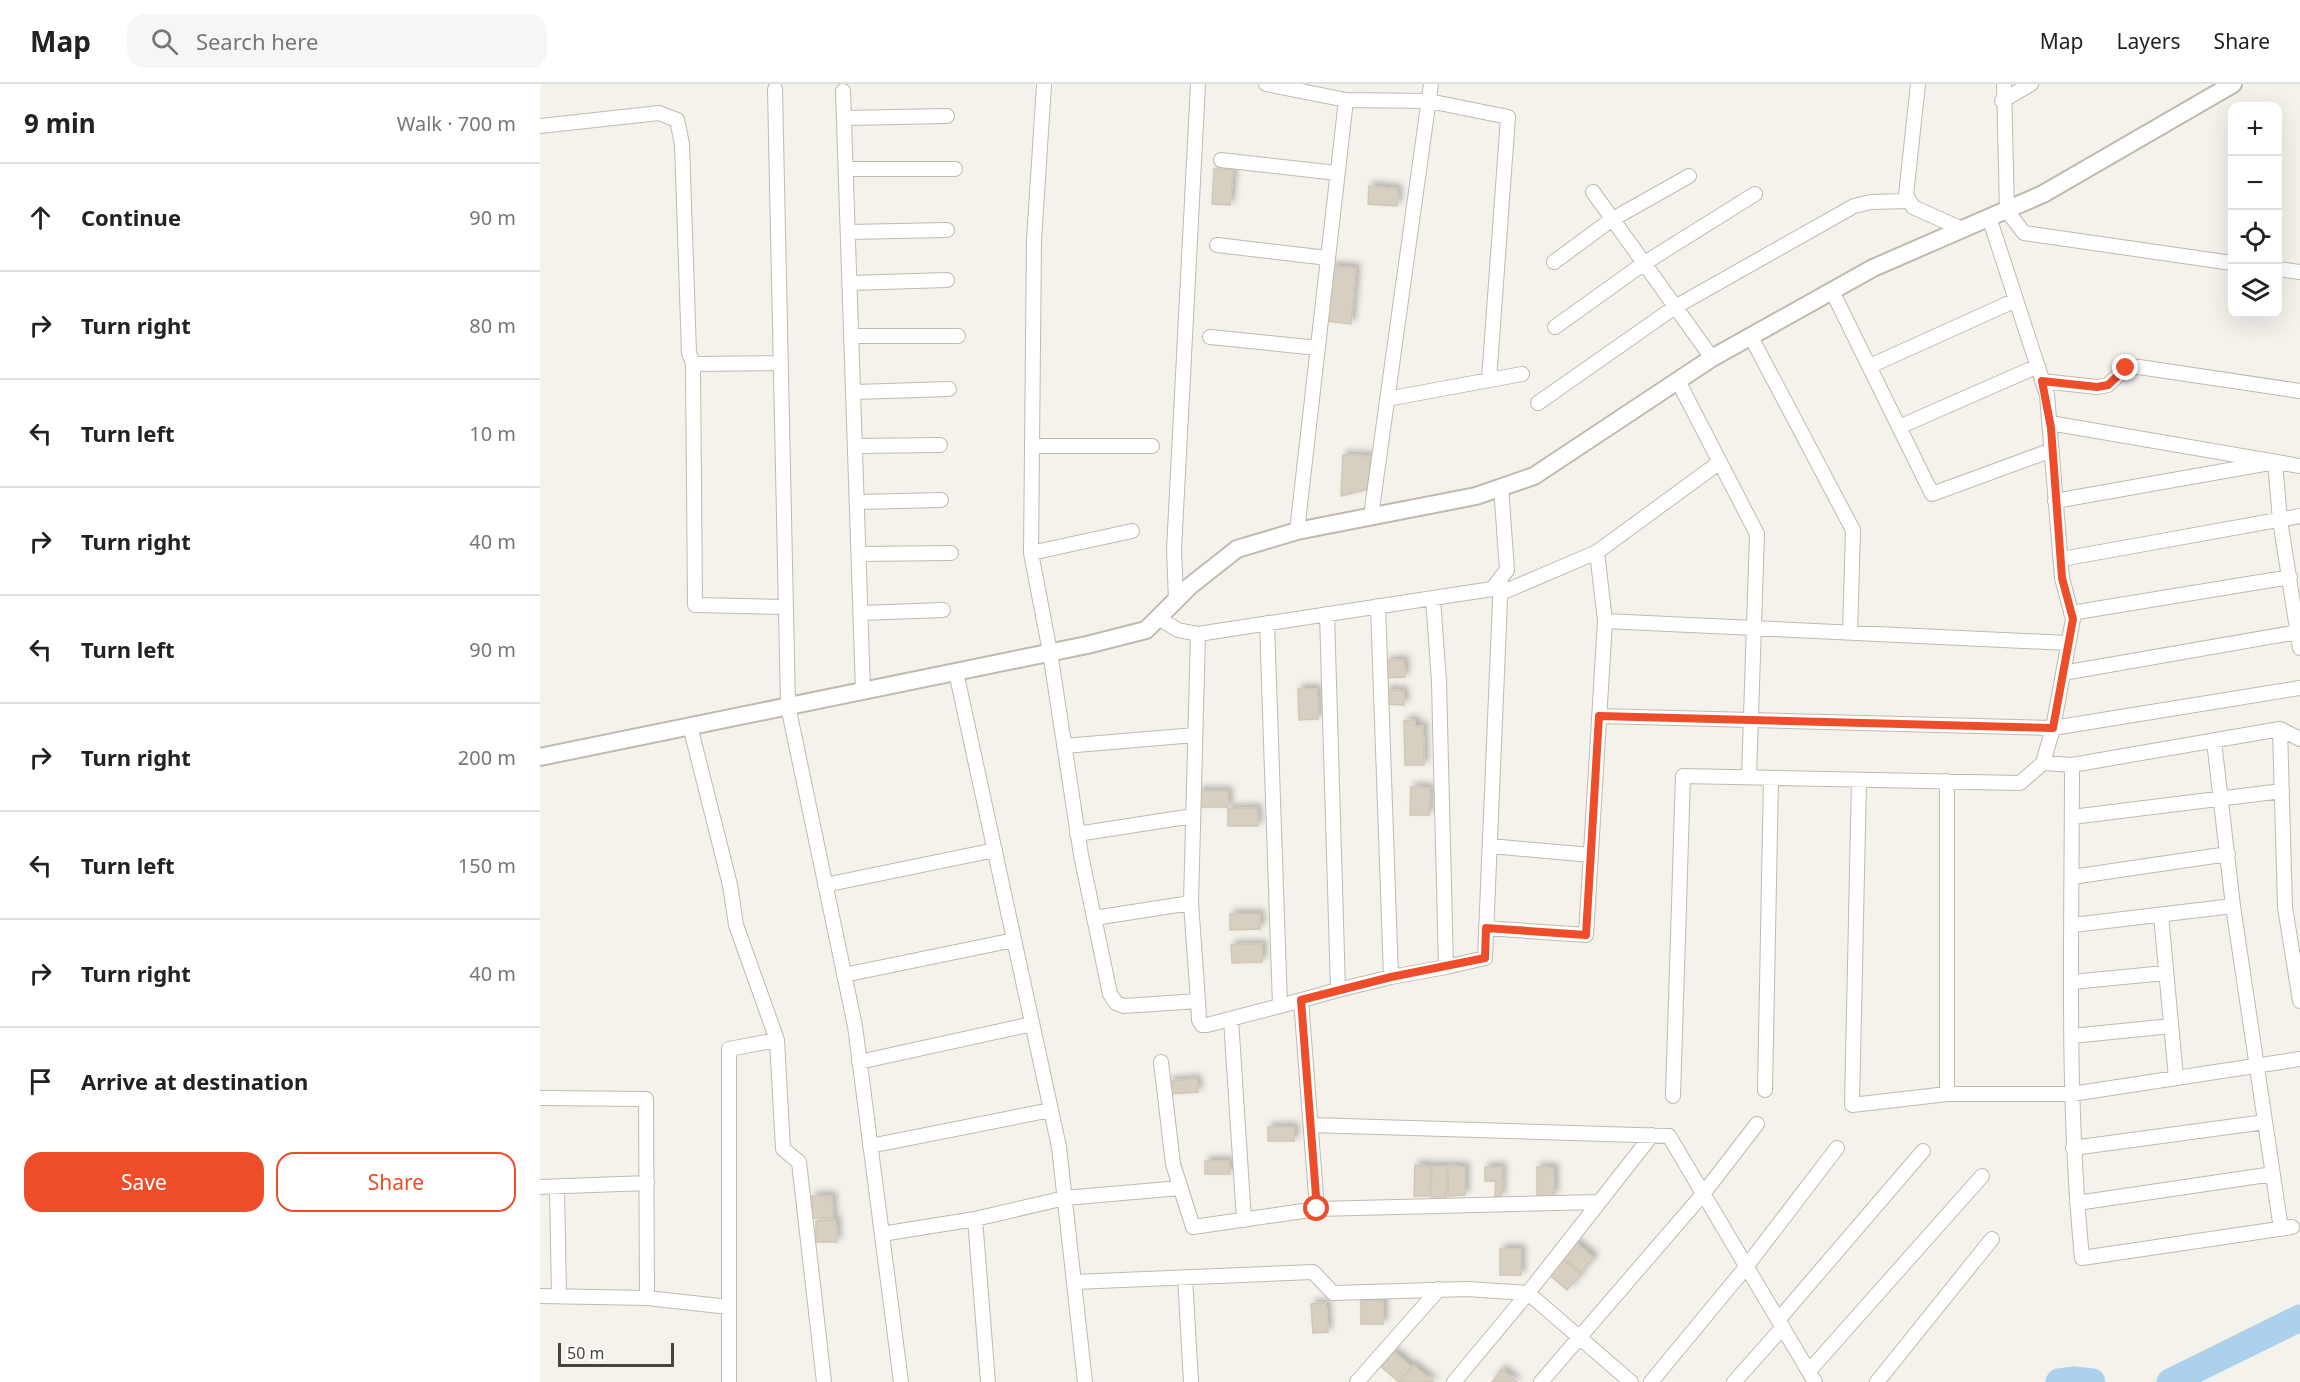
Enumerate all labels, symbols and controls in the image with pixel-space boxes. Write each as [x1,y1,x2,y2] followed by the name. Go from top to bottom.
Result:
[127,14,547,68] search box
[30,22,91,60] text: Map
[148,25,181,58] icon: search
[196,26,318,56] text: Search here
[2040,27,2084,55] text: Map
[2117,27,2181,55] text: Layers
[2214,27,2270,55] text: Share
[2228,102,2282,318] map controls
[2228,102,2282,156] button: +
[24,105,96,141] text: 9 min
[397,110,516,137] text: Walk · 700 m
[2228,156,2282,210] button: −
[24,201,57,234] icon: ahead
[81,202,181,232] text: Continue
[469,204,516,231] text: 90 m
[2228,210,2282,264] button: locate
[2228,264,2282,318] button: layers
[24,309,57,342] icon: right
[81,310,191,340] text: Turn right
[469,312,516,339] text: 80 m
[2112,354,2138,380] route end
[24,417,57,450] icon: left
[81,418,175,448] text: Turn left
[469,420,516,447] text: 10 m
[24,525,57,558] icon: right
[81,526,191,556] text: Turn right
[469,528,516,555] text: 40 m
[24,633,57,666] icon: left
[81,634,175,664] text: Turn left
[469,636,516,663] text: 90 m
[24,741,57,774] icon: right
[81,742,191,772] text: Turn right
[458,744,516,771] text: 200 m
[24,849,57,882] icon: left
[81,850,175,880] text: Turn left
[458,852,516,879] text: 150 m
[24,957,57,990] icon: right
[81,958,191,988] text: Turn right
[469,960,516,987] text: 40 m
[24,1065,57,1098] icon: arrive
[81,1066,308,1096] text: Arrive at destination
[24,1152,264,1212] button: Save
[276,1152,516,1212] button: Share
[1303,1195,1329,1221] route start
[558,1340,674,1368] scale bar
[567,1342,604,1364] text: 50 m

